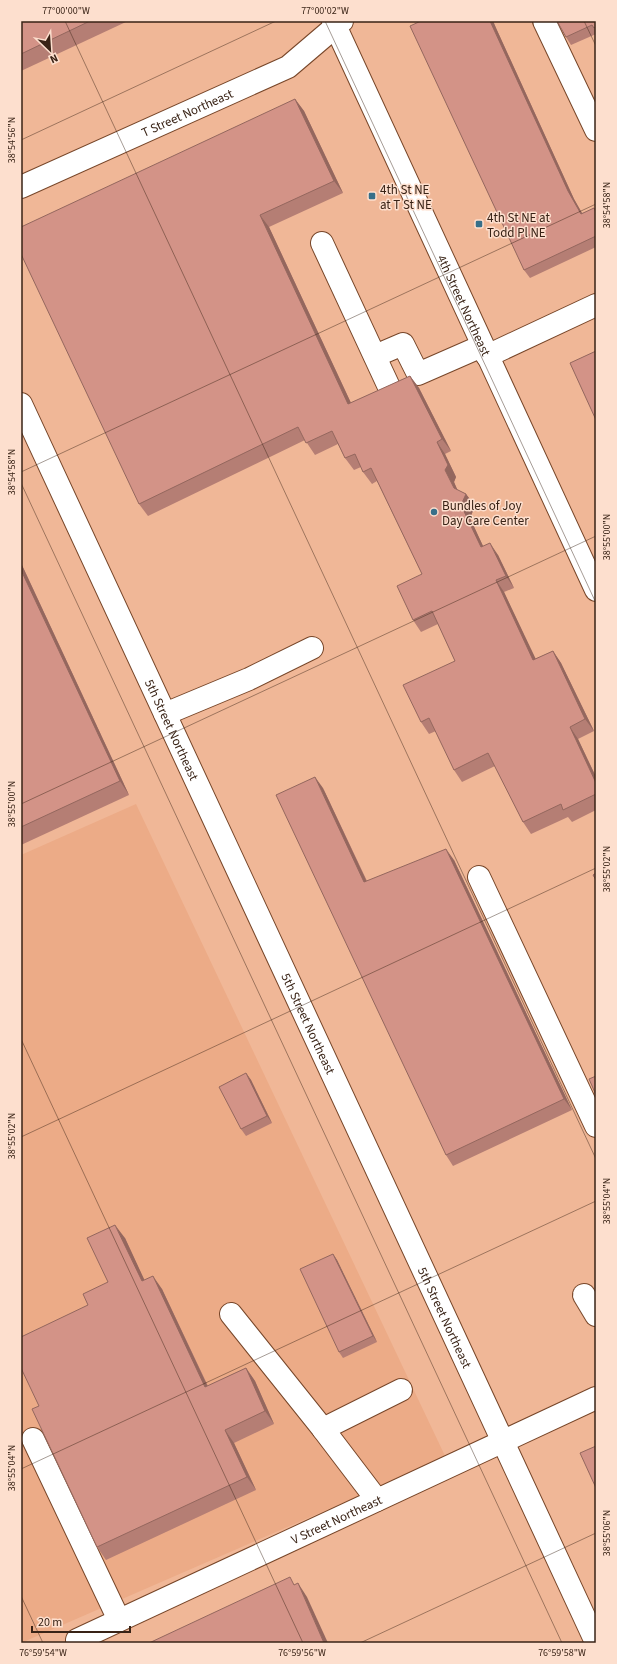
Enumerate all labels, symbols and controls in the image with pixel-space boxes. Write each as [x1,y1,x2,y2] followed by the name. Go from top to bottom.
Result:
[42,4,90,18] text: 77°00'00"W
[301,4,349,18] text: 77°00'02"W
[30,30,70,70] north arrow
[48,50,61,67] text: N
[139,85,237,142] street label: T Street Northeast
[5,117,19,163] text: 38°54'56"N
[380,181,432,214] place label: 4th St NE at T St NE
[600,182,614,228] text: 38°54'58"N
[367,191,377,201] marker: 4th St NE at T St NE
[487,209,550,242] place label: 4th St NE at Todd Pl NE
[474,219,484,229] marker: 4th St NE at Todd Pl NE
[432,252,495,360] street label: 4th Street Northeast
[5,449,19,495] text: 38°54'58"N
[442,497,529,530] place label: Bundles of Joy Day Care Center
[429,507,439,517] marker: Bundles of Joy Day Care Center
[600,514,614,560] text: 38°55'00"N
[140,676,203,784] street label: 5th Street Northeast
[5,781,19,827] text: 38°55'00"N
[600,846,614,892] text: 38°55'02"N
[277,970,339,1078] street label: 5th Street Northeast
[5,1113,19,1159] text: 38°55'02"N
[600,1178,614,1224] text: 38°55'04"N
[413,1264,476,1372] street label: 5th Street Northeast
[5,1445,19,1491] text: 38°55'04"N
[288,1491,386,1549] street label: V Street Northeast
[600,1510,614,1556] text: 38°55'06"N
[32,1608,130,1634] scale bar
[38,1614,62,1631] text: 20 m
[19,1646,67,1660] text: 76°59'54"W
[278,1646,326,1660] text: 76°59'56"W
[538,1646,586,1660] text: 76°59'58"W

